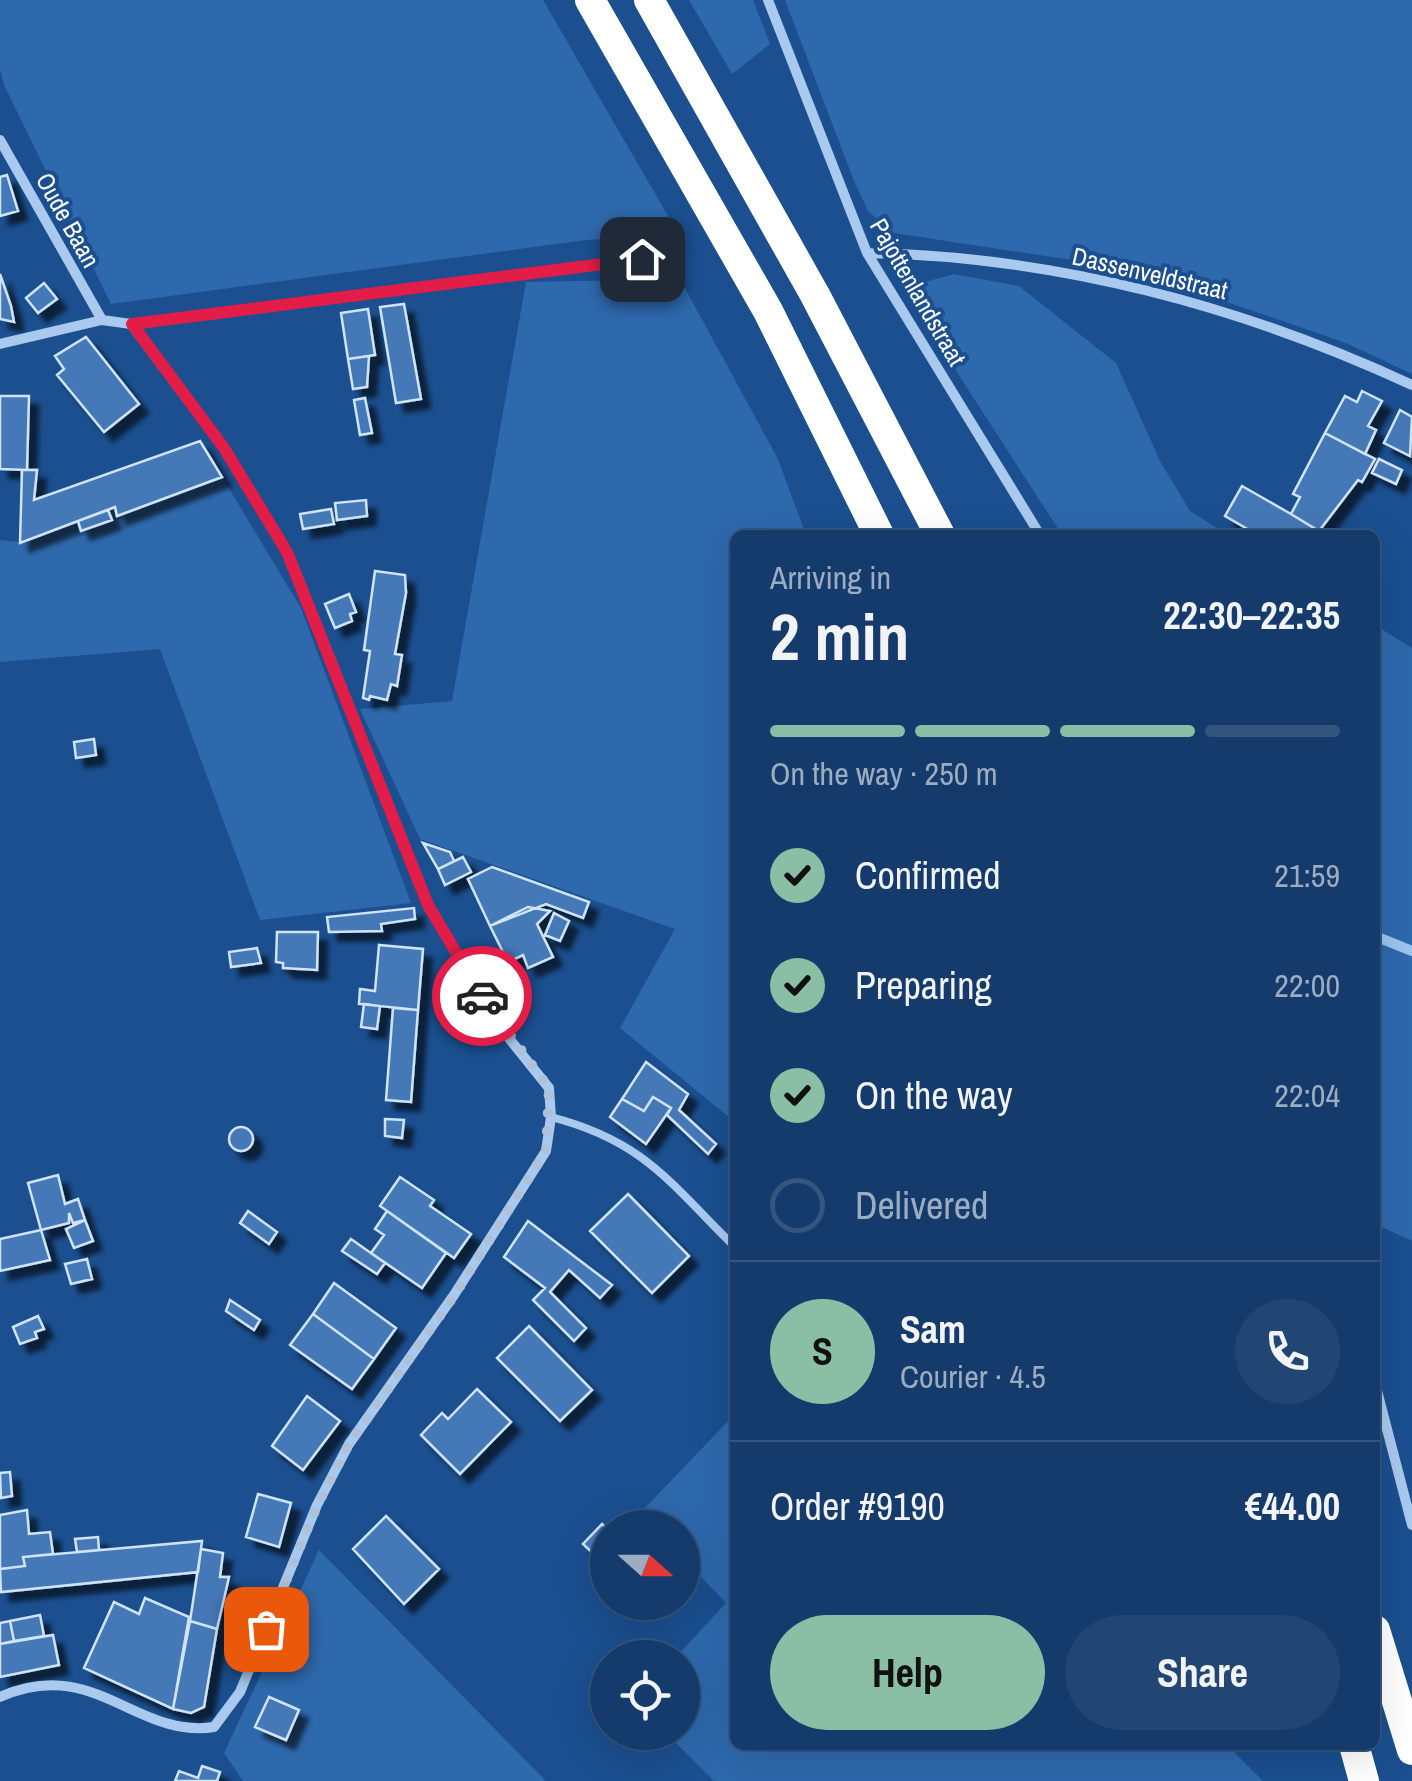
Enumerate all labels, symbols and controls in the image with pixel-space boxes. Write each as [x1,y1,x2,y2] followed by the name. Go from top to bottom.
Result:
[28,166,108,274] street label: Oude Baan
[862,212,974,372] street label: Pajottenlandstraat
[600,217,685,302] pin
[615,232,670,287] icon: home
[1069,239,1231,307] street label: Dassenveldstraat
[770,556,891,599] text: Arriving in
[1163,590,1340,641] text: 22:30–22:35
[770,593,909,680] text: 2 min
[770,752,998,795] text: On the way · 250 m
[770,848,825,903] icon: check
[855,850,1000,901] text: Confirmed
[1274,854,1340,897] text: 21:59
[432,946,532,1046] courier
[770,958,825,1013] icon: check
[855,960,992,1011] text: Preparing
[1274,964,1340,1007] text: 22:00
[455,969,510,1024] icon: car
[770,1068,825,1123] icon: check
[855,1070,1013,1121] text: On the way
[1274,1074,1340,1117] text: 22:04
[855,1180,988,1231] text: Delivered
[1235,1299,1340,1404] button: phone
[900,1304,966,1355] text: Sam
[812,1326,833,1377] text: S
[900,1355,1046,1398] text: Courier · 4.5
[770,1481,945,1532] text: Order #9190
[1245,1481,1340,1532] text: €44.00
[590,1510,700,1620] north arrow
[590,1510,700,1750] map controls
[224,1587,309,1672] pin
[239,1602,294,1657] icon: bag
[770,1615,1045,1730] button: Help
[1065,1615,1340,1730] button: Share
[590,1640,700,1750] button: locate

